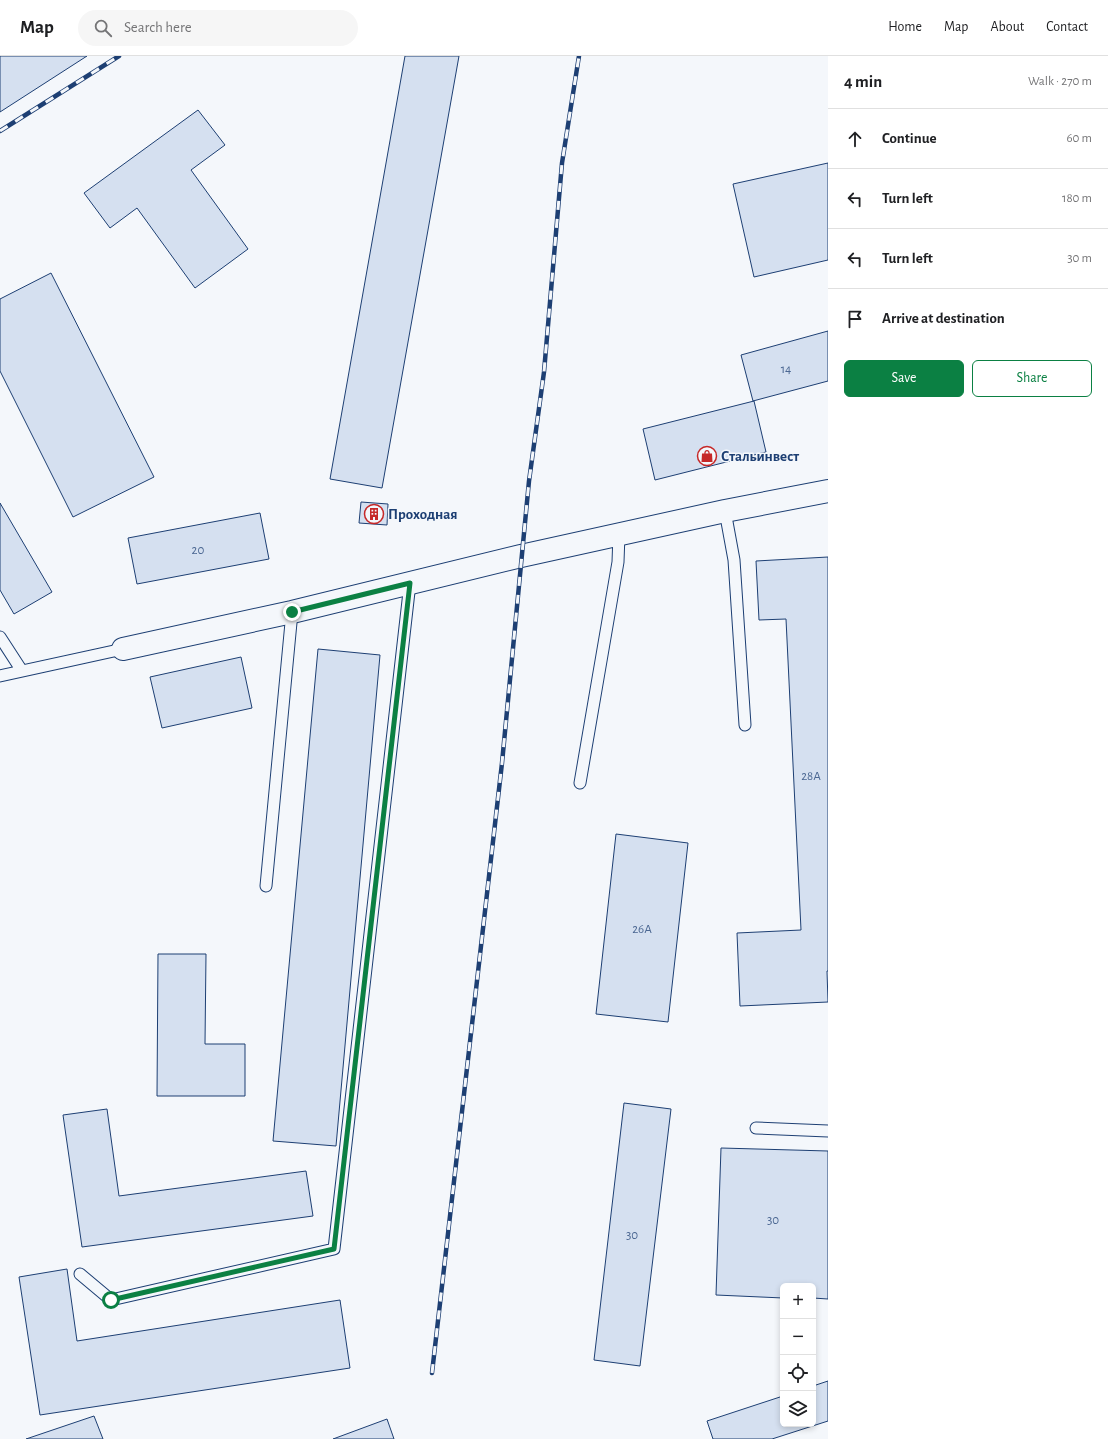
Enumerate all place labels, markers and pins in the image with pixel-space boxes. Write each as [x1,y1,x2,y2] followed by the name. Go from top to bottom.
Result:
[696,445,718,467] shop icon: Стальинвест
[721,449,799,464] place label: Стальинвест
[363,503,385,525] building icon: Проходная
[388,507,458,522] place label: Проходная

